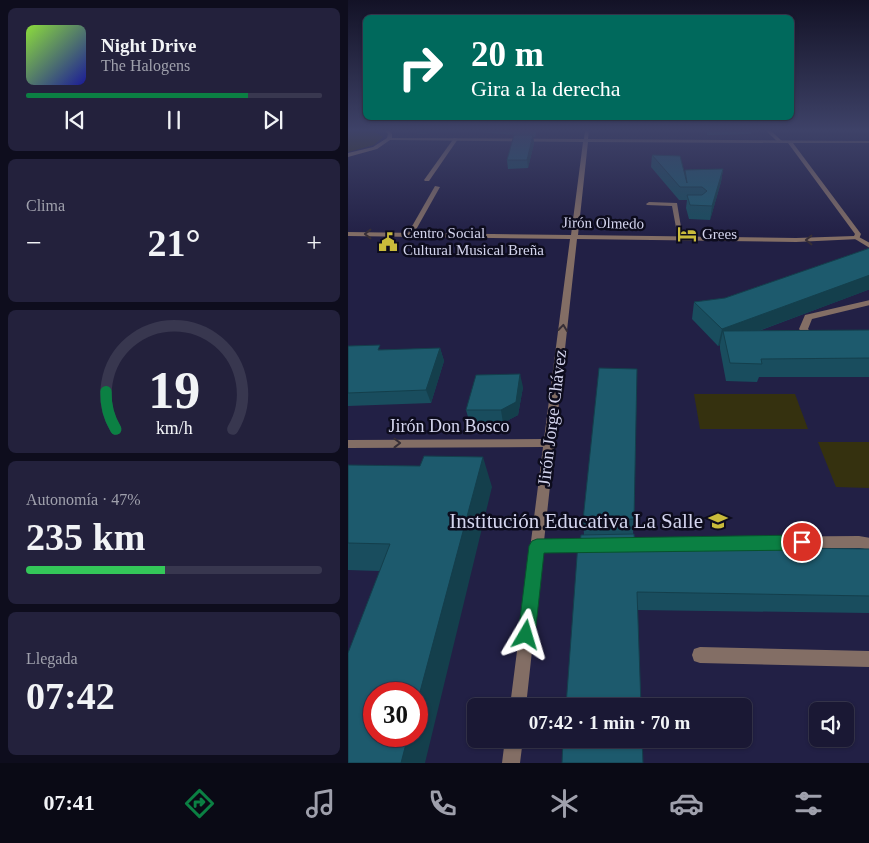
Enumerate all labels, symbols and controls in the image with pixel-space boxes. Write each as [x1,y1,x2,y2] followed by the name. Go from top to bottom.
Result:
[101,35,197,56] text: Night Drive
[388,35,453,100] icon: right
[471,35,544,74] text: 20 m
[101,57,190,74] text: The Halogens
[471,76,621,101] text: Gira a la derecha
[61,106,89,134] icon: previous
[160,106,188,134] icon: pause
[259,106,287,134] icon: next
[26,197,65,214] text: Clima
[562,214,644,232] street label: Jirón Olmedo
[147,222,201,264] text: 21°
[676,223,698,245] hotel icon: Grees
[403,225,544,258] place label: Centro Social Cultural Musical Breña
[702,226,737,242] place label: Grees
[26,227,42,258] text: −
[306,227,322,258] text: +
[364,229,372,239] one-way arrow
[377,231,399,253] public building icon: Centro Social Cultural Musical Breña
[804,235,812,245] one-way arrow
[557,323,568,331] one-way arrow
[534,348,570,488] street label: Jirón Jorge Chávez
[148,362,200,419] text: 19
[389,416,510,436] street label: Jirón Don Bosco
[156,418,192,438] text: km/h
[393,438,401,448] one-way arrow
[26,491,141,508] text: Autonomía · 47%
[449,509,703,533] place label: Institución Educativa La Salle
[707,510,729,532] school or university icon: Institución Educativa La Salle
[26,516,145,558] text: 235 km
[781,521,823,563] pin
[788,528,816,556] icon: arrive
[499,608,551,660] position arrow
[26,650,78,667] text: Llegada
[26,675,115,717] text: 07:42
[363,682,428,747] speed limit sign: 30
[809,702,854,747] map controls
[809,702,854,747] button: sound
[529,712,690,733] text: 07:42 · 1 min · 70 m
[182,786,217,821] icon: directions
[303,786,338,821] icon: music
[425,786,460,821] icon: phone
[547,786,582,821] icon: climate
[669,786,704,821] icon: car
[791,786,826,821] icon: filters
[43,790,95,815] text: 07:41

